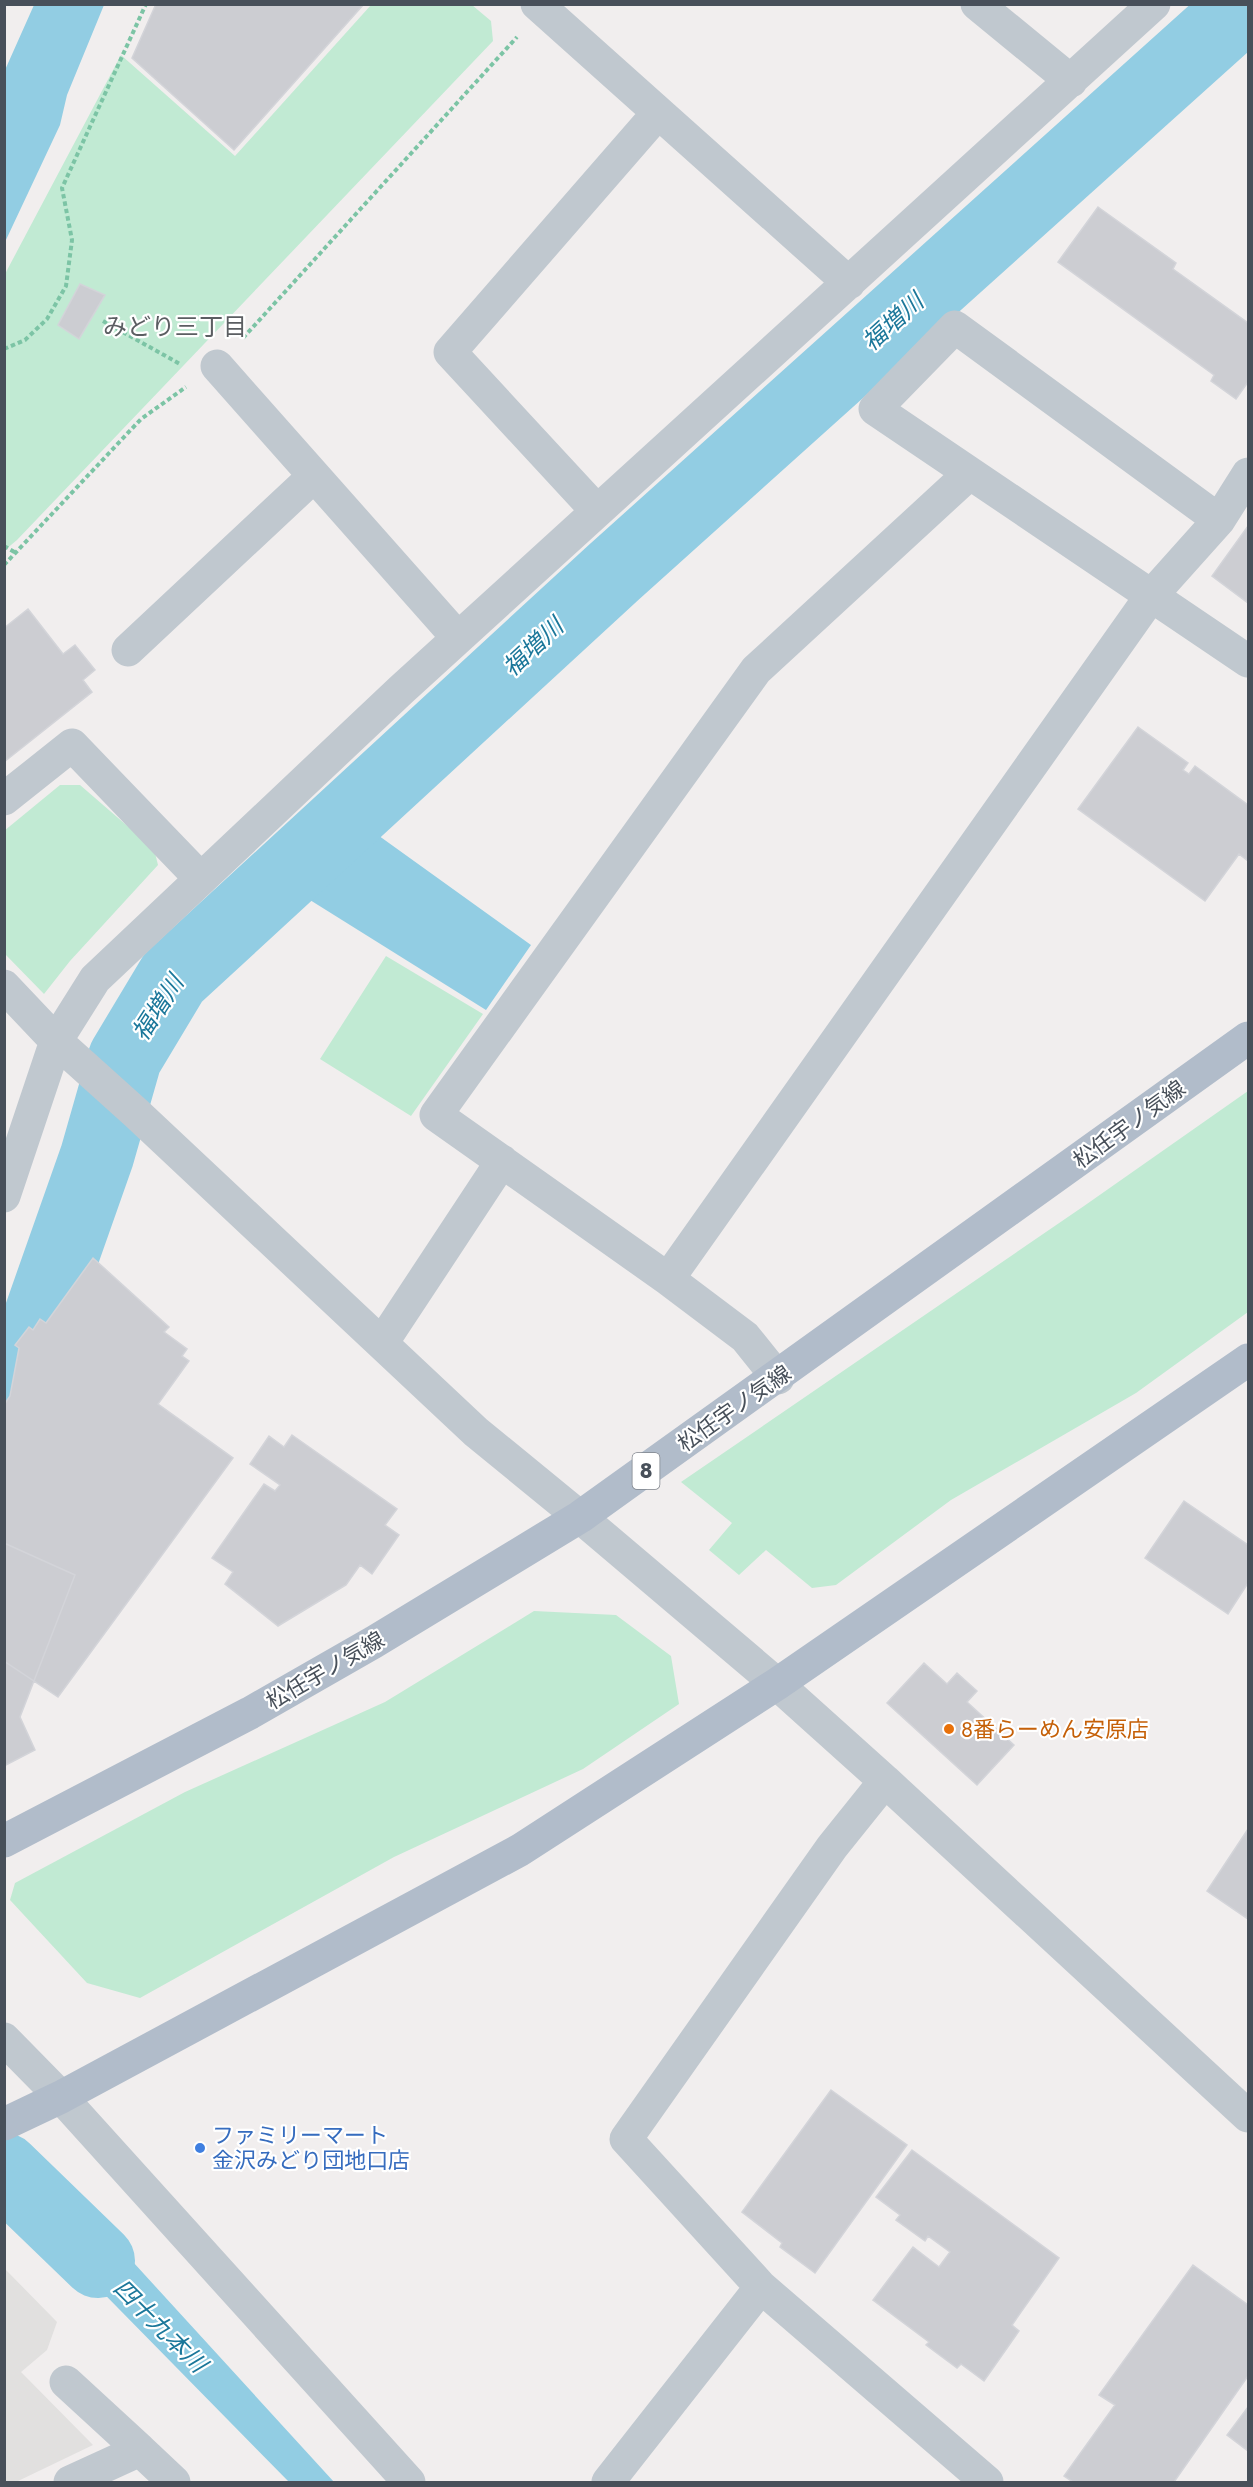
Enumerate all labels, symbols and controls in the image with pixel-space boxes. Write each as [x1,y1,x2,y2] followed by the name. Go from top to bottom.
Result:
[854,283,933,359] water label: 福増川
[103,309,247,344] district label: みどり三丁目
[494,607,573,684] water label: 福増川
[123,965,193,1047] water label: 福増川
[1066,1072,1192,1176] street label: 松任宇ノ気線
[671,1357,797,1459] street label: 松任宇ノ気線
[632,1453,660,1489] road number: 8
[260,1623,390,1717] street label: 松任宇ノ気線
[961,1713,1149,1745] place label: 8番らーめん安原店
[942,1722,956,1736] marker: 8番らーめん安原店
[212,2119,410,2176] place label: ファミリーマート 金沢みどり団地口店
[193,2141,207,2155] marker: ファミリーマート 金沢みどり団地口店
[106,2271,217,2383] water label: 四十九本川

